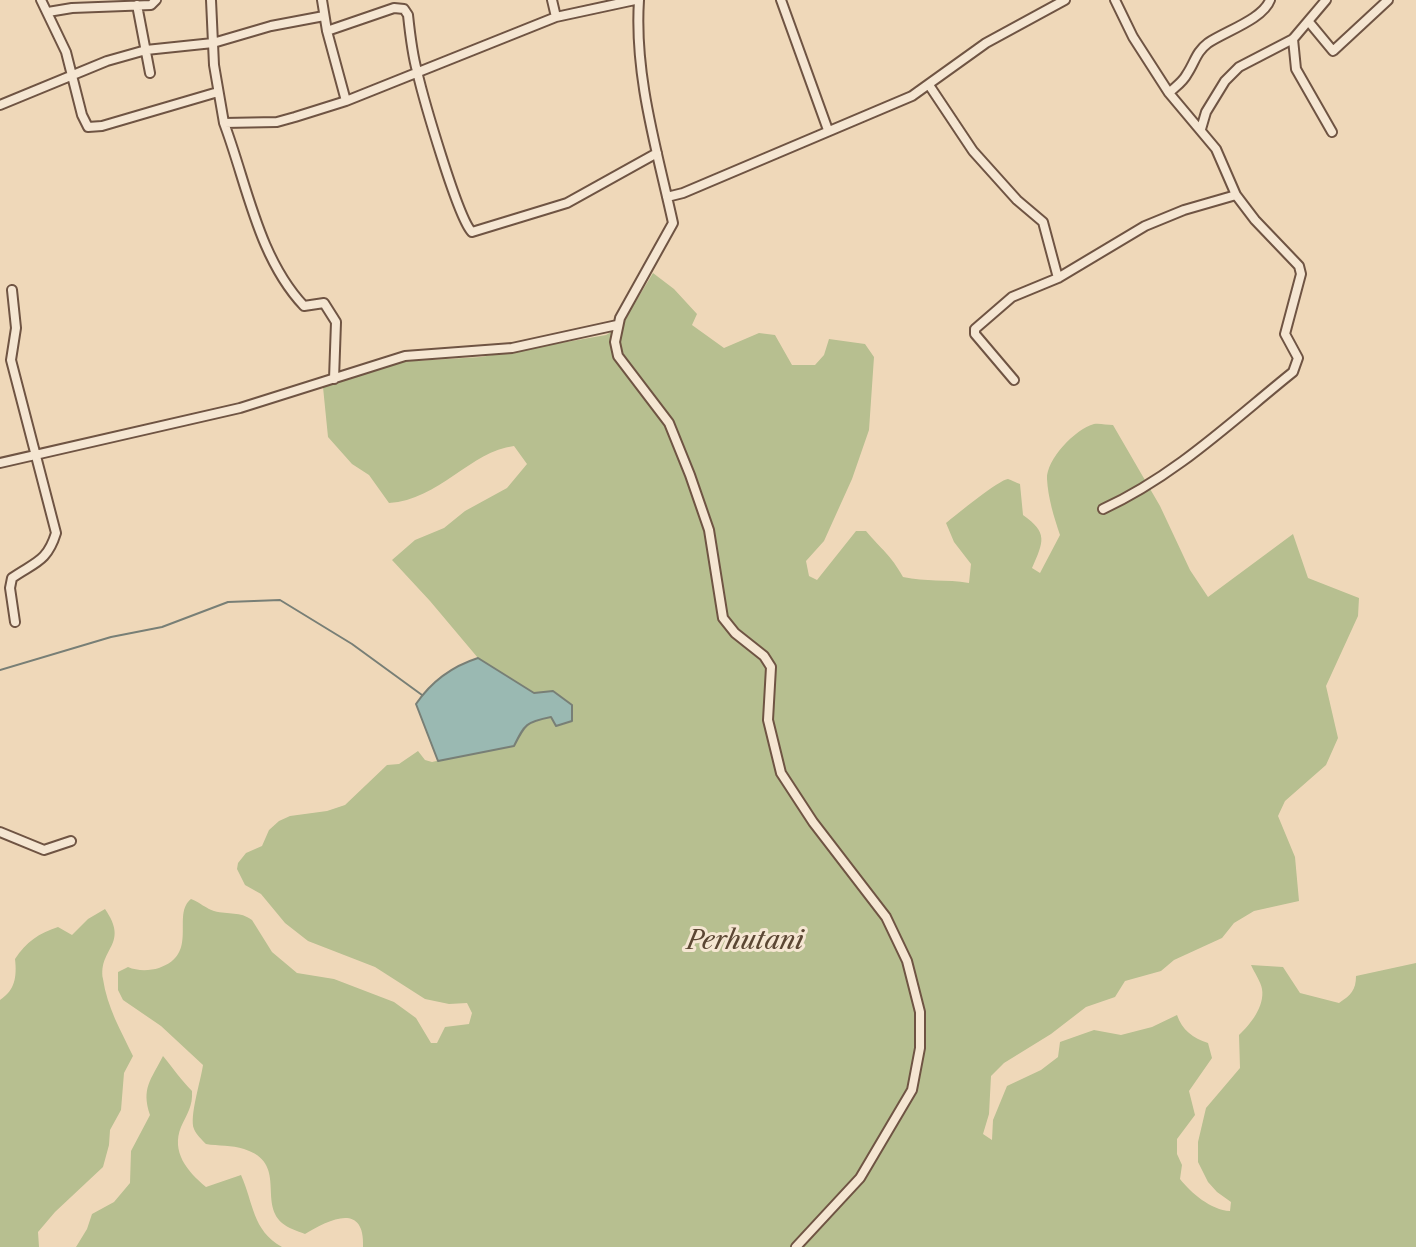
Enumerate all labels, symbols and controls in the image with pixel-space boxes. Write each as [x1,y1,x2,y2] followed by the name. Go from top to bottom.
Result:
[686,925,804,957] park label: Perhutani

